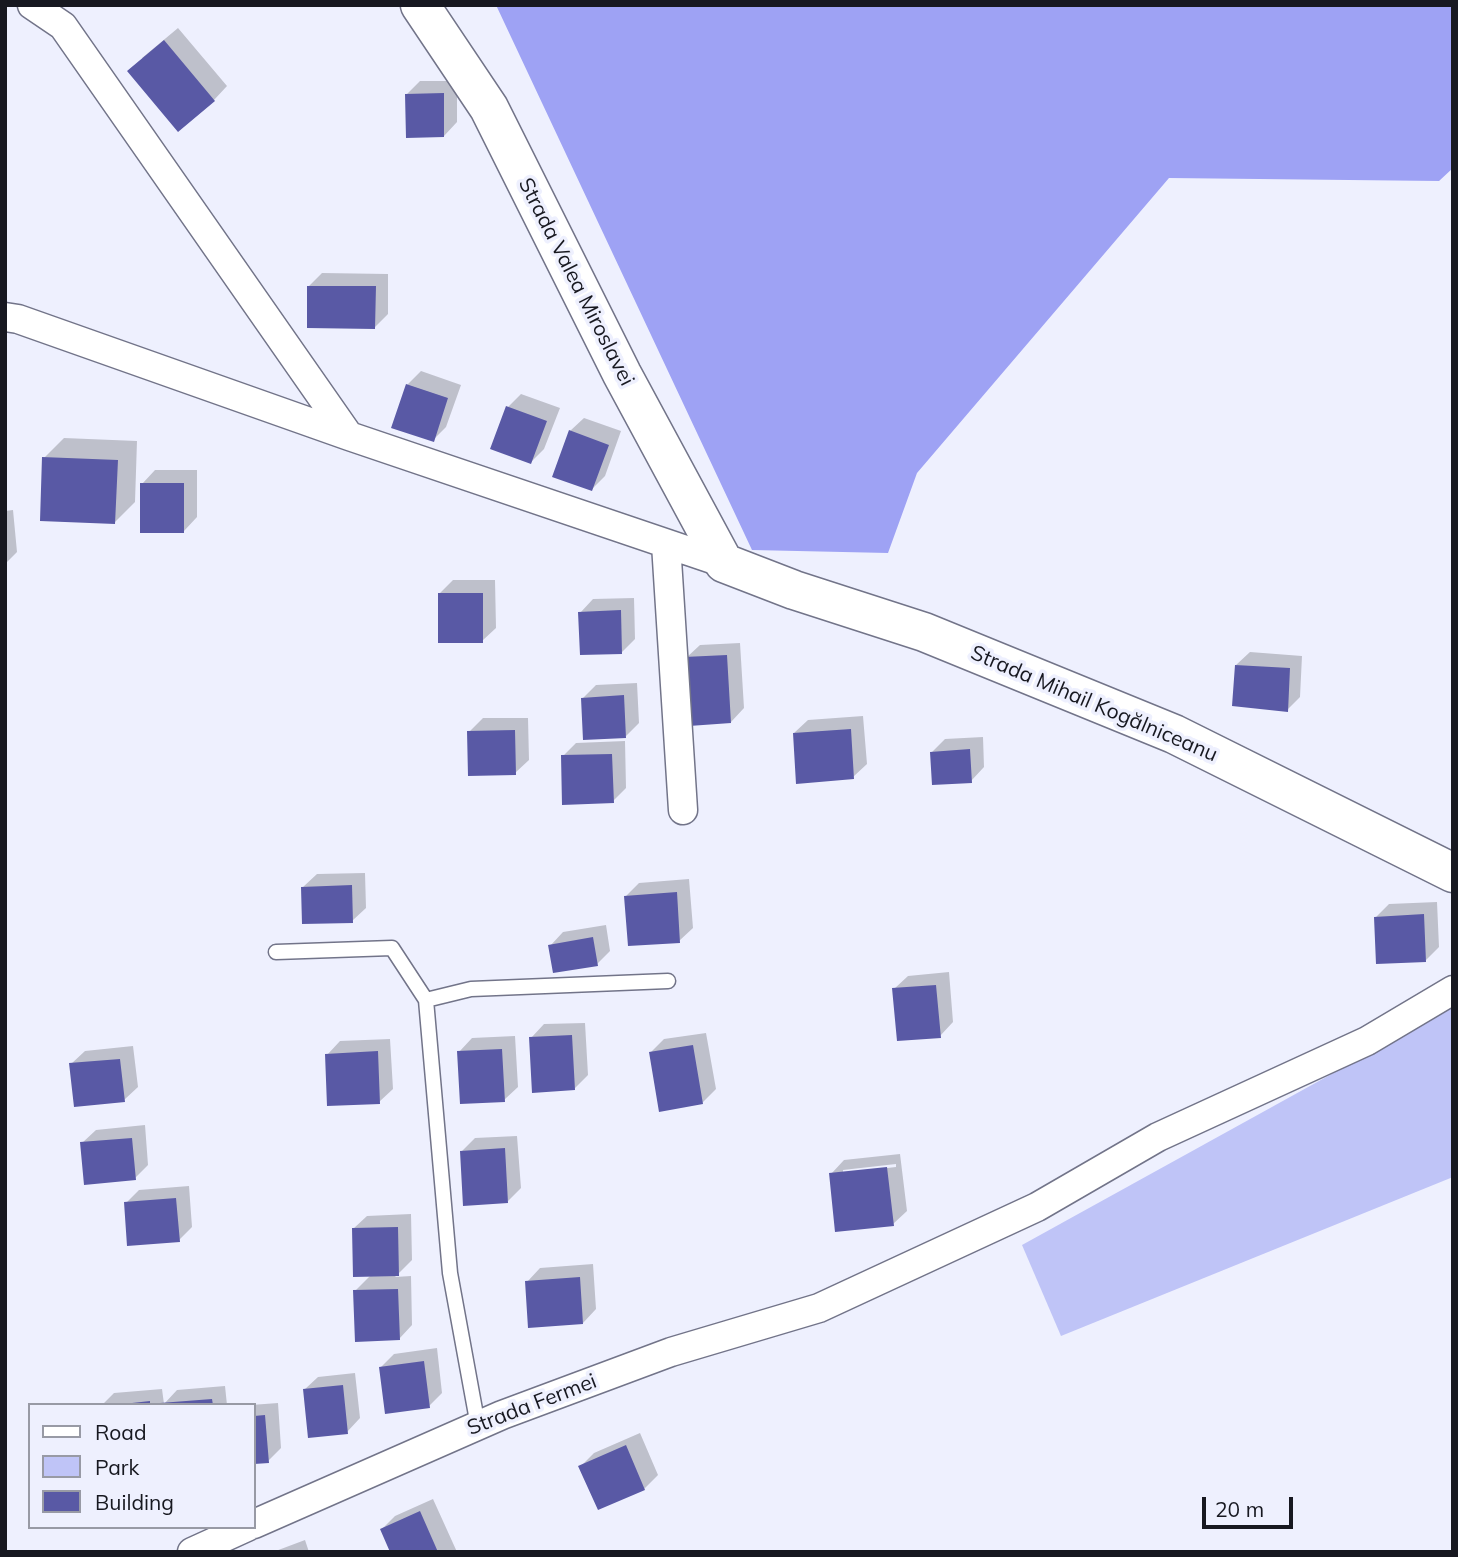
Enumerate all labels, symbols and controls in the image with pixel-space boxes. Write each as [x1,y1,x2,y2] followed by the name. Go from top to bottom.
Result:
[513,174,639,390] street label: Strada Valea Miroslavei
[967,640,1221,768] street label: Strada Mihail Kogălniceanu
[464,1369,600,1441] street label: Strada Fermei
[28,1403,256,1529] legend
[95,1419,146,1445] text: Road
[95,1454,139,1480] text: Park
[1206,1484,1297,1528] scale bar
[95,1489,174,1515] text: Building
[1215,1496,1264,1522] text: 20 m

